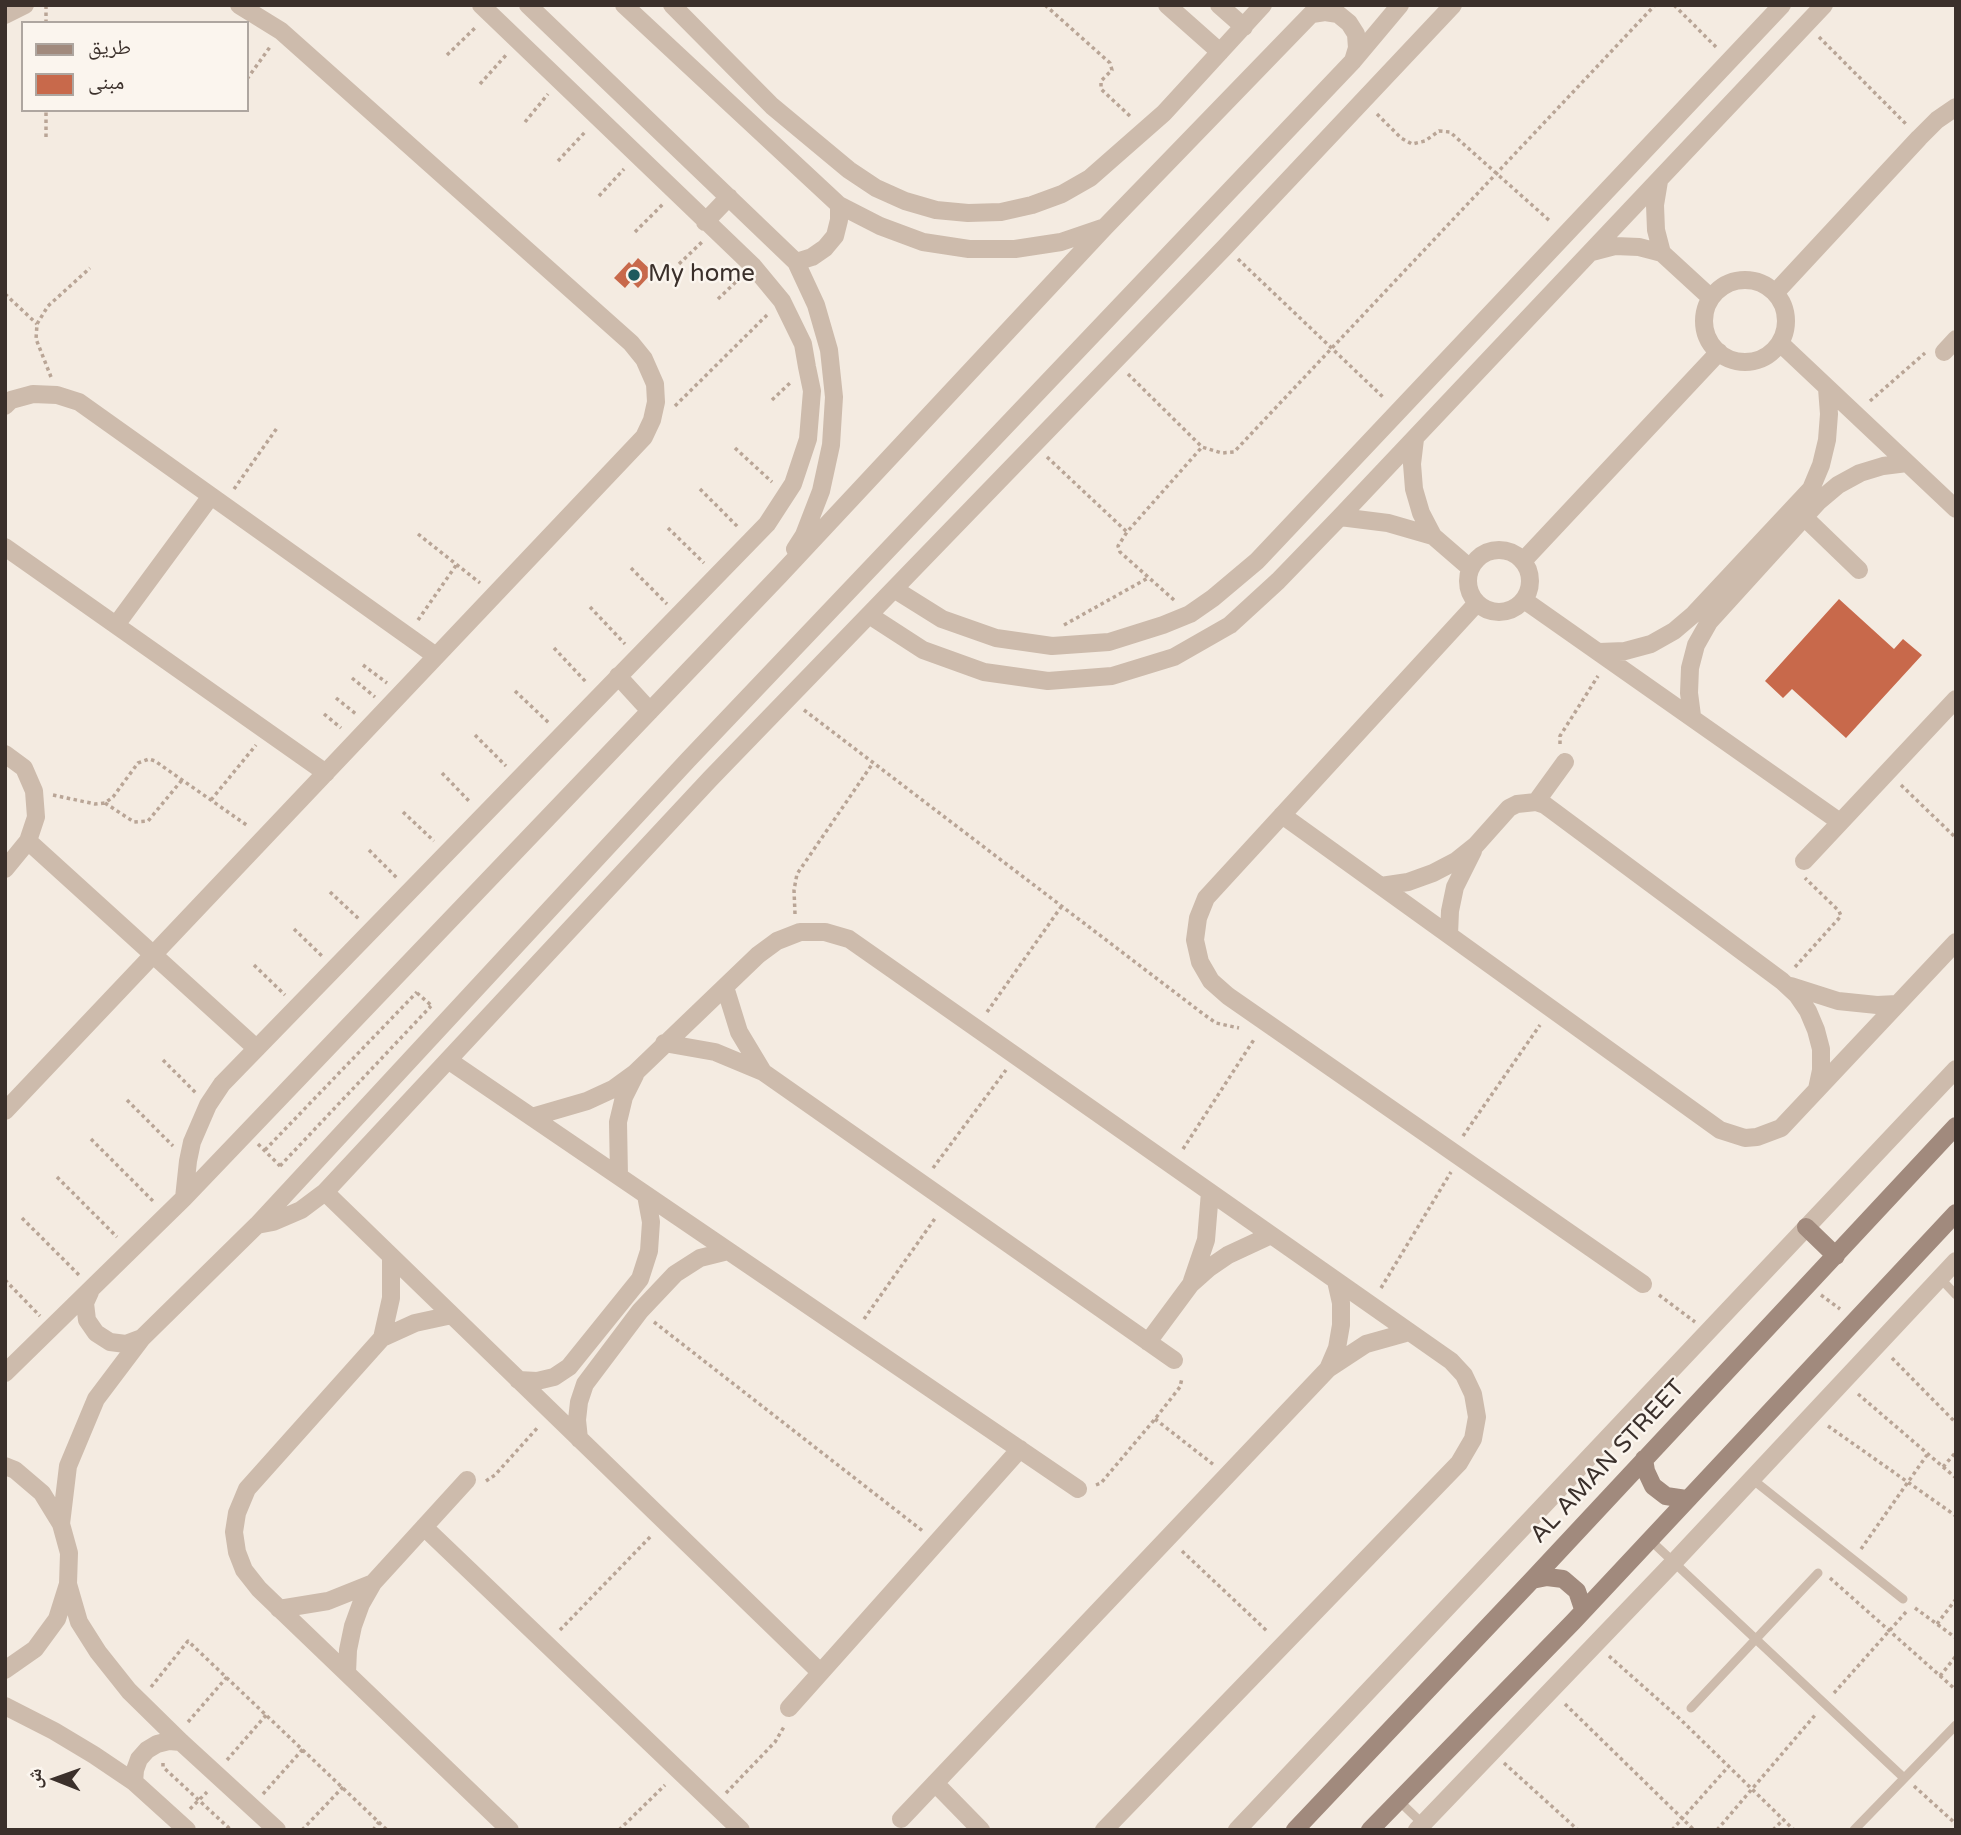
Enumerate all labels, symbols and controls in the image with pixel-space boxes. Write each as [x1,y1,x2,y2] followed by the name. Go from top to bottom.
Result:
[21,21,248,112] legend
[88,35,131,60] text: طريق
[88,70,124,95] text: مبنى
[648,261,755,289] place label: My home
[626,267,642,283] marker: My home
[1525,1374,1691,1550] street label: AL AMAN STREET
[21,1744,91,1814] north arrow
[24,1768,46,1789] text: ش

